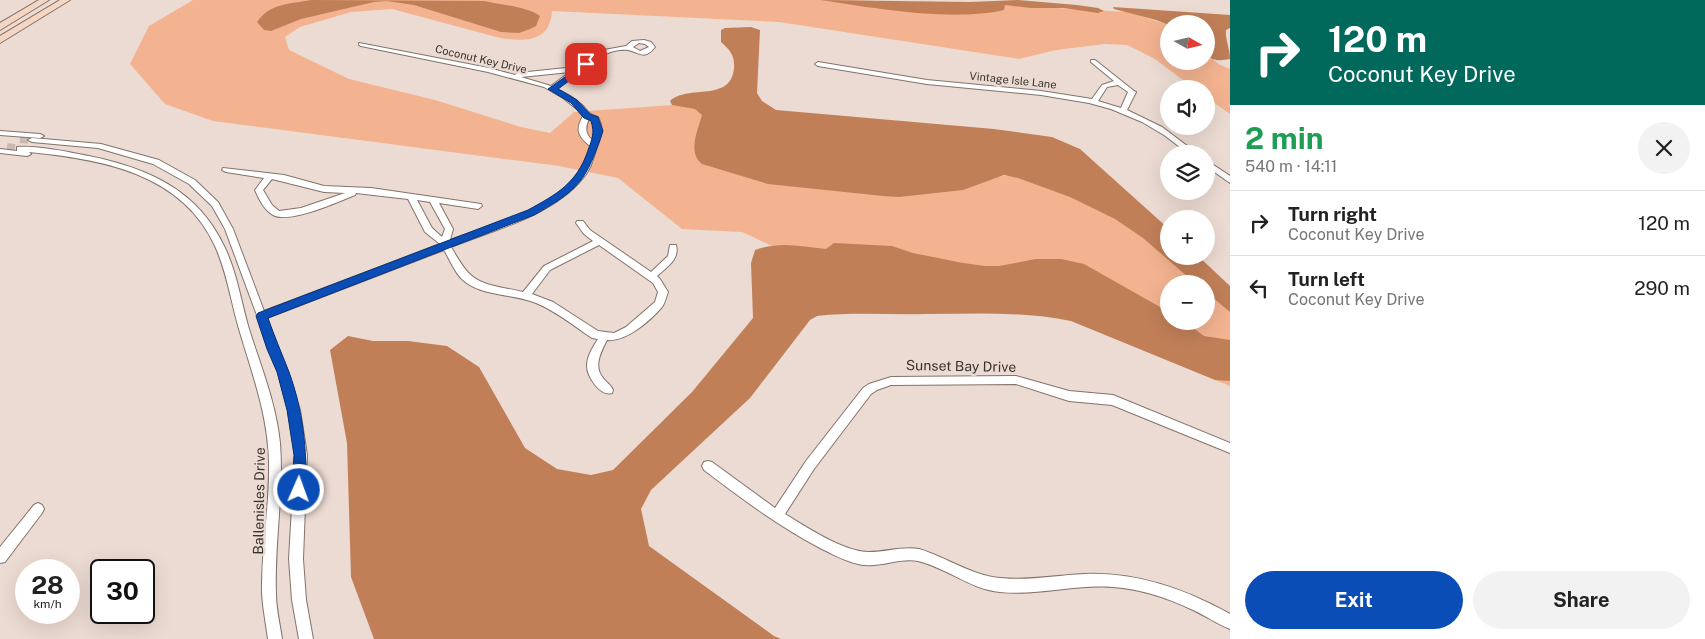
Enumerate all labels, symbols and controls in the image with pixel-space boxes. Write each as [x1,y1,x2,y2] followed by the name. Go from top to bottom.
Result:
[1160,15,1215,70] north arrow
[1160,15,1215,330] map controls
[1328,19,1427,60] text: 120 m
[1245,20,1310,85] icon: right
[434,43,528,75] street label: Coconut Key Drive
[565,43,607,85] pin
[572,50,600,78] icon: arrive
[1328,61,1516,87] text: Coconut Key Drive
[969,69,1057,91] street label: Vintage Isle Lane
[1160,80,1215,135] button: sound
[1245,120,1324,156] text: 2 min
[1638,122,1690,174] button: close
[1160,145,1215,200] button: layers
[1245,157,1337,176] text: 540 m · 14:11
[1288,203,1377,225] text: Turn right
[1245,209,1273,237] icon: right
[1160,210,1215,265] button: +
[1638,212,1690,234] text: 120 m
[1288,225,1424,244] text: Coconut Key Drive
[1288,268,1365,290] text: Turn left
[1245,274,1273,302] icon: left
[1160,275,1215,330] button: −
[1634,277,1690,299] text: 290 m
[1288,290,1424,309] text: Coconut Key Drive
[906,357,1016,375] street label: Sunset Bay Drive
[250,447,268,555] street label: Ballenisles Drive
[272,463,324,515] position arrow
[90,559,155,624] speed limit sign: 30
[31,570,64,600] text: 28
[1245,571,1463,629] button: Exit
[1473,571,1690,629] button: Share
[33,597,62,611] text: km/h

